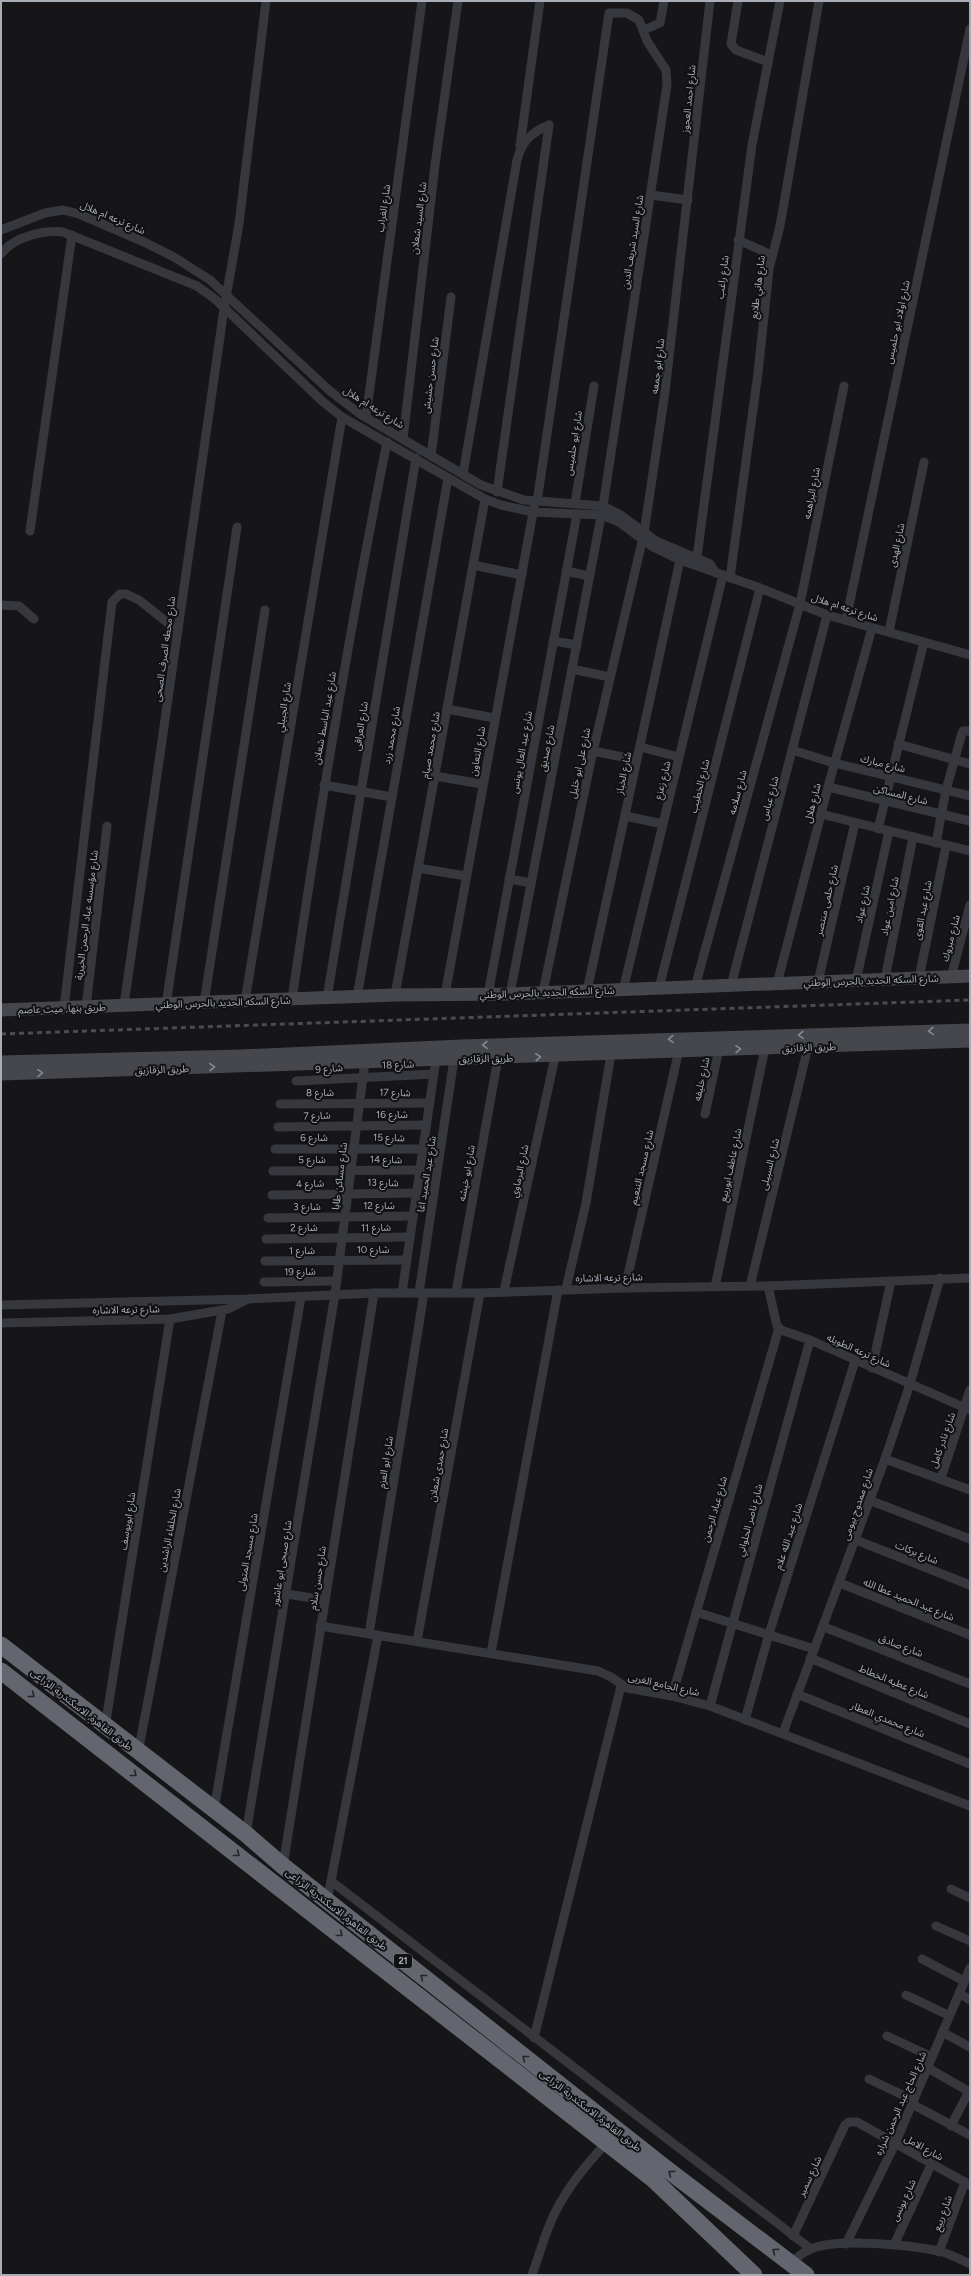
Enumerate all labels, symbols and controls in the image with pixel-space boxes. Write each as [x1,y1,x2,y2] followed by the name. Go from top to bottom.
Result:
[678,64,700,135] street label: شارع احمد العجوز
[408,181,430,255] street label: شارع السيد شعلان
[374,183,394,233] street label: شارع الغراب
[619,194,647,290] street label: شارع السيد شريف الدين
[78,198,147,239] street label: شارع ترعه ام هلال
[713,254,733,300] street label: شارع راغب
[747,254,769,320] street label: شارع هاني طلايع
[882,279,914,365] street label: شارع اولاد ابو حلميس
[419,336,443,414] street label: شارع حسن حشيش
[648,337,668,395] street label: شارع ابو جمعه
[340,384,407,433] street label: شارع ترعه ام هلال
[562,410,586,477] street label: شارع ابو حلميس
[800,466,824,520] street label: شارع البراهمه
[885,522,909,569] street label: شارع الهدى
[809,591,880,626] street label: شارع ترعه ام هلال
[151,595,179,703] street label: شارع محطه الصرف الصحى
[310,670,340,766] street label: شارع عبد الباسط شعلان
[273,681,295,733] street label: شارع الجبيلي
[350,700,372,752] street label: شارع العراقى
[380,705,404,765] street label: شارع محمد زرد
[418,710,445,780] street label: شارع محمد صيام
[508,710,536,795] street label: شارع عبد العال يونس
[536,723,558,773] street label: شارع صديق
[467,725,489,777] street label: شارع التعاون
[566,726,594,800] street label: شارع على ابو خليل
[612,750,635,797] street label: شارع الخباز
[859,752,907,776] street label: شارع مبارك
[687,758,713,815] street label: شارع الخطيب
[651,759,675,801] street label: شارع زعزع
[725,768,751,816] street label: شارع سلامه
[757,774,783,822] street label: شارع عباس
[872,781,930,809] street label: شارع المساكن
[801,782,825,825] street label: شارع هلال
[72,849,102,981] street label: شارع مؤسسه عباد الرحمن الخيرية
[812,863,842,938] street label: شارع حلمى منتصر
[877,875,903,937] street label: شارع امين عواد
[910,879,936,941] street label: شارع عبد القوى
[852,884,874,925] street label: شارع عواد
[938,913,964,963] street label: شارع مبروك
[803,972,939,991] street label: شارع السكه الحديد بالحرس الوطني
[479,984,615,1003] street label: شارع السكه الحديد بالحرس الوطني
[155,994,291,1013] street label: شارع السكه الحديد بالحرس الوطني
[18,1000,106,1018] street label: طريق بنها, ميت عاصم
[928,1027,934,1035] one-way arrow
[798,1030,804,1039] one-way arrow
[668,1034,674,1043] one-way arrow
[782,1040,837,1055] street label: طريق الزقازيق
[482,1041,488,1049] one-way arrow
[735,1045,741,1053] one-way arrow
[459,1052,514,1065] street label: طريق الزقازيق
[535,1053,541,1061] one-way arrow
[691,1056,713,1102] street label: شارع خليفه
[382,1057,415,1073] street label: شارع 18
[315,1061,343,1077] street label: شارع 9
[135,1062,190,1077] street label: طريق الزقازيق
[209,1063,215,1072] one-way arrow
[37,1069,43,1077] one-way arrow
[306,1086,334,1100] street label: شارع 8
[379,1086,411,1100] street label: شارع 17
[376,1108,408,1122] street label: شارع 16
[303,1109,331,1123] street label: شارع 7
[716,1127,746,1203] street label: شارع عاطف ابوربيع
[627,1128,657,1206] street label: شارع مسجد التنعيم
[300,1131,328,1145] street label: شارع 6
[373,1131,405,1145] street label: شارع 15
[414,1135,440,1213] street label: شارع عبد الحميد اغا
[757,1137,783,1192] street label: شارع السبيلى
[329,1141,351,1211] street label: شارع مساكن طابا
[507,1143,533,1199] street label: شارع البرماوي
[455,1144,479,1203] street label: شارع ابو خيشه
[298,1153,326,1167] street label: شارع 5
[370,1153,402,1167] street label: شارع 14
[367,1176,399,1190] street label: شارع 13
[296,1177,325,1191] street label: شارع 4
[363,1199,395,1213] street label: شارع 12
[293,1200,321,1214] street label: شارع 3
[290,1221,318,1235] street label: شارع 2
[361,1221,391,1235] street label: شارع 11
[357,1243,389,1257] street label: شارع 10
[289,1244,315,1258] street label: شارع 1
[284,1265,316,1279] street label: شارع 19
[575,1270,643,1286] street label: شارع ترعه الاشاره
[92,1302,160,1318] street label: شارع ترعه الاشاره
[824,1331,893,1371] street label: شارع ترعه الطويله
[927,1410,959,1470] street label: شارع نادر كامل
[426,1427,452,1503] street label: شارع حمدى شعلان
[375,1435,398,1489] street label: شارع ابو العزم
[839,1466,877,1542] street label: شارع ممدوح بيومى
[699,1474,731,1544] street label: شارع عباد الرحمن
[734,1482,767,1558] street label: شارع ناصر الحلواني
[155,1487,185,1573] street label: شارع الخلفاء الراشدين
[117,1491,139,1551] street label: شارع ابويوسف
[772,1501,807,1572] street label: شارع عبد الله علام
[234,1512,262,1592] street label: شارع مسجد المتولى
[268,1519,296,1608] street label: شارع صبحى ابو عاشور
[893,1538,940,1568] street label: شارع بركات
[306,1545,331,1611] street label: شارع حسن سلام
[861,1575,956,1625] street label: شارع عبد الحميد عطا الله
[876,1631,925,1661] street label: شارع صادق
[857,1662,931,1702] street label: شارع عطيه الخطاط
[28,1666,135,1753] street label: طريق القاهرة, الاسكندرية الزراعى
[627,1670,701,1700] street label: شارع الجامع الغربى
[27,1690,34,1697] one-way arrow
[848,1698,927,1741] street label: شارع محمدي العطار
[130,1770,137,1777] one-way arrow
[233,1849,240,1856] one-way arrow
[283,1866,390,1953] street label: طريق القاهرة, الاسكندرية الزراعى
[335,1929,342,1936] one-way arrow
[394,1954,412,1968] road number: 21
[421,1975,428,1982] one-way arrow
[872,2049,930,2158] street label: شارع الحاج عبد الرحمن شراره
[523,2056,530,2063] one-way arrow
[537,2067,644,2154] street label: طريق القاهرة, الاسكندرية الزراعى
[901,2131,946,2164] street label: شارع الامل
[794,2154,825,2200] street label: شارع سمير
[669,2171,676,2178] one-way arrow
[888,2177,920,2224] street label: شارع يونس
[930,2193,956,2233] street label: شارع ربيع
[772,2249,779,2256] one-way arrow

